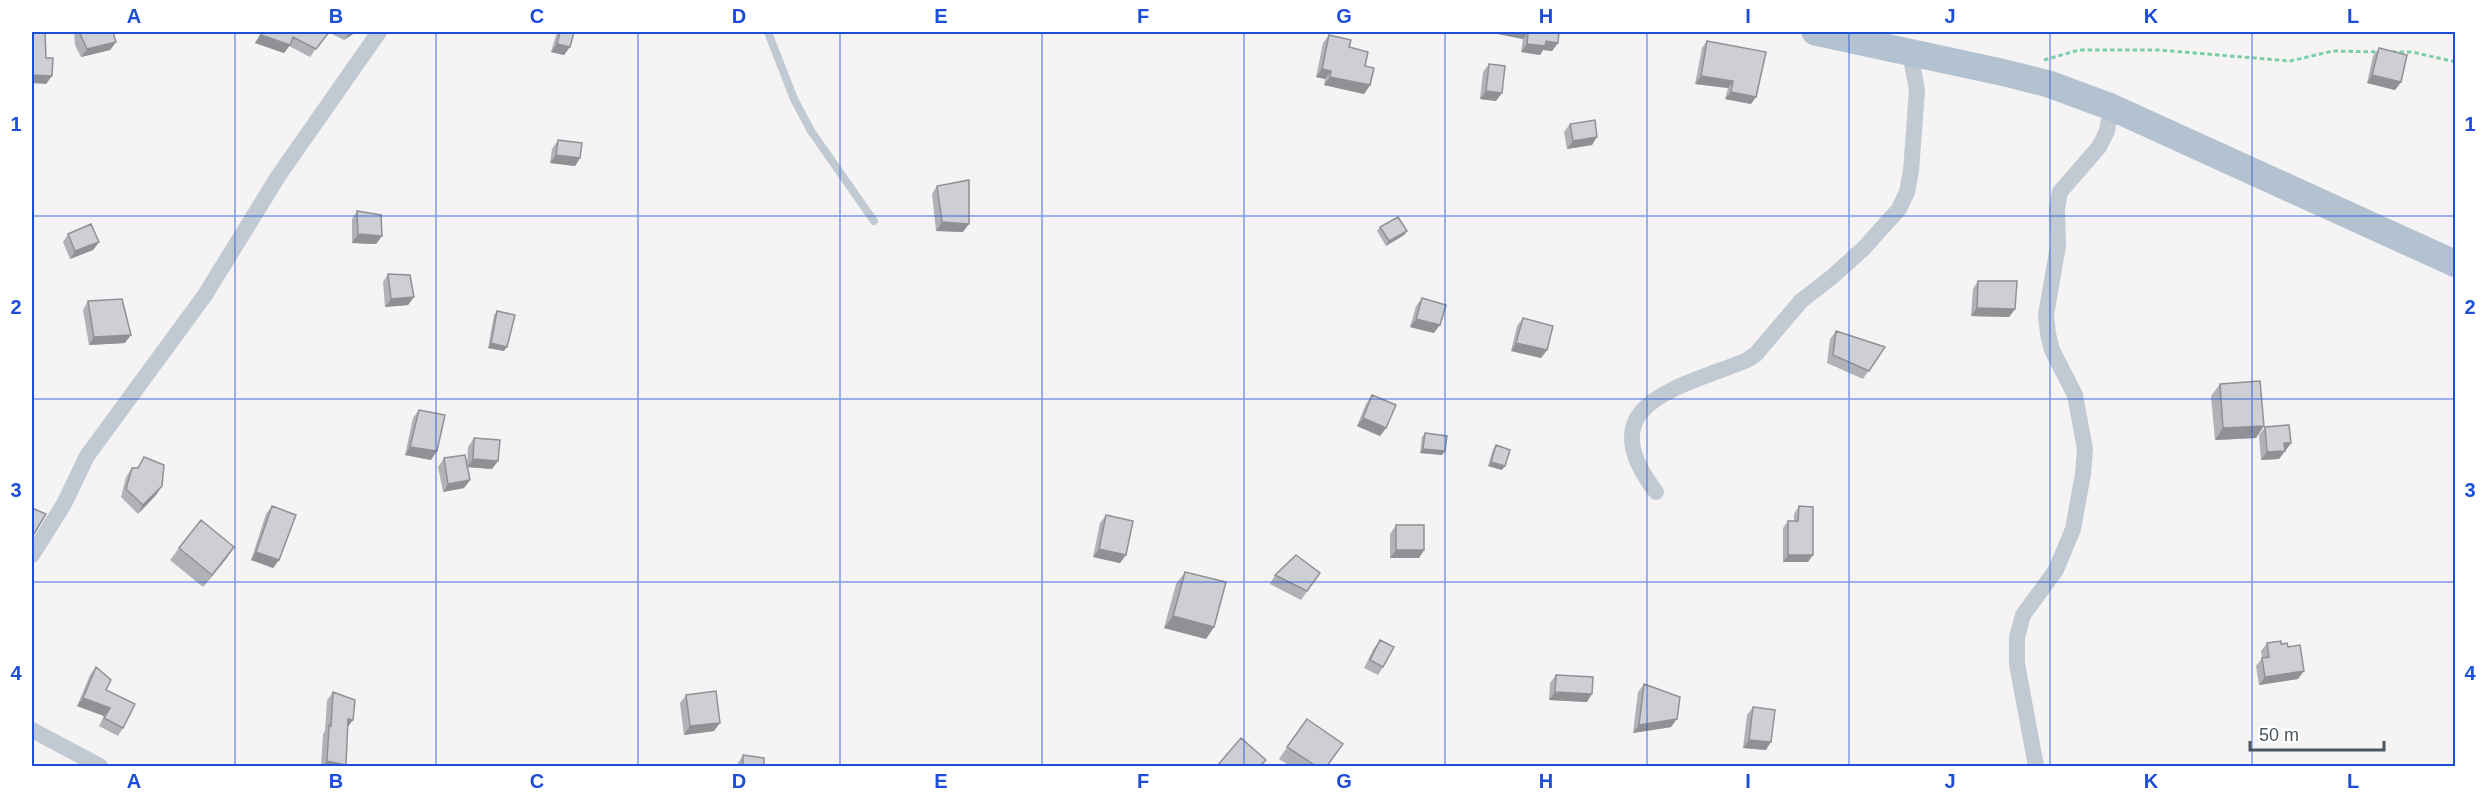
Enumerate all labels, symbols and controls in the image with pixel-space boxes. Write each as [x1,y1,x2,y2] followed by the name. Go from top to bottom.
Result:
[127,5,141,27] text: A
[329,5,343,27] text: B
[530,5,544,27] text: C
[732,5,746,27] text: D
[934,5,948,27] text: E
[1137,5,1149,27] text: F
[1336,5,1352,27] text: G
[1539,5,1553,27] text: H
[1745,5,1751,27] text: I
[1944,5,1956,27] text: J
[2144,5,2159,27] text: K
[2347,5,2359,27] text: L
[10,113,22,135] text: 1
[2464,113,2476,135] text: 1
[10,296,22,318] text: 2
[2464,296,2476,318] text: 2
[10,479,22,501] text: 3
[2464,479,2476,501] text: 3
[10,662,22,684] text: 4
[2464,662,2476,684] text: 4
[2250,714,2384,752] scale bar
[2259,725,2299,745] text: 50 m
[127,770,141,792] text: A
[329,770,343,792] text: B
[530,770,544,792] text: C
[732,770,746,792] text: D
[934,770,948,792] text: E
[1137,770,1149,792] text: F
[1336,770,1352,792] text: G
[1539,770,1553,792] text: H
[1745,770,1751,792] text: I
[1944,770,1956,792] text: J
[2144,770,2159,792] text: K
[2347,770,2359,792] text: L

